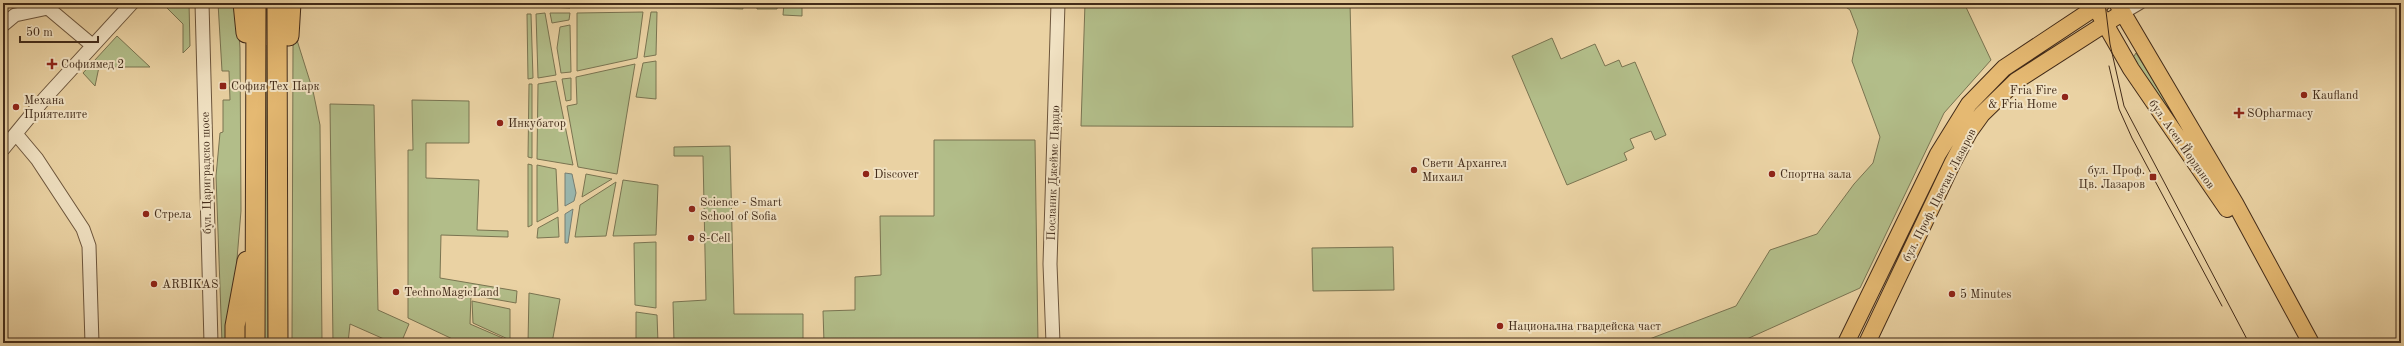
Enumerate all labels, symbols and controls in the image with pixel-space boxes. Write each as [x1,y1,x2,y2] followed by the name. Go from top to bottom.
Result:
[20,18,98,44] scale bar
[26,26,53,39] text: 50 m
[46,58,58,70] marker: Софиямед 2
[61,59,124,71] place label: Софиямед 2
[218,81,228,91] marker: София Тех Парк
[231,81,320,93] place label: София Тех Парк
[1988,85,2057,111] place label: Fria Fire & Fria Home
[2299,90,2309,100] marker: Kaufland
[2312,90,2358,102] place label: Kaufland
[2060,92,2070,102] marker: Fria Fire & Fria Home
[24,95,88,121] place label: Механа Приятелите
[2146,96,2219,191] street label: бул. Асен Йорданов
[11,102,21,112] marker: Механа Приятелите
[1046,105,1062,241] street label: Посланик Джеймс Пардю
[2234,108,2244,118] marker: SOpharmacy
[2247,108,2314,120] place label: SOpharmacy
[200,111,214,234] street label: бул. Цариградско шосе
[495,118,505,128] marker: Инкубатор
[508,118,566,130] place label: Инкубатор
[1901,127,1979,264] street label: бул. Проф. Цветан Лазаров
[1422,158,1507,184] place label: Свети Архангел Михаил
[1409,165,1419,175] marker: Свети Архангел Михаил
[2079,165,2145,191] place label: бул. Проф. Цв. Лазаров
[861,169,871,179] marker: Discover
[874,169,919,181] place label: Discover
[1767,169,1777,179] marker: Спортна зала
[1780,169,1851,181] place label: Спортна зала
[2148,172,2158,182] marker: бул. Проф. Цв. Лазаров
[700,197,782,223] place label: Science - Smart School of Sofia
[687,204,697,214] marker: Science - Smart School of Sofia
[141,209,151,219] marker: Стрела
[154,209,191,221] place label: Стрела
[686,233,696,243] marker: 8-Cell
[699,233,730,245] place label: 8-Cell
[149,279,159,289] marker: ARBIKAS
[162,279,218,291] place label: ARBIKAS
[391,287,401,297] marker: TechnoMagicLand
[404,287,499,299] place label: TechnoMagicLand
[1960,288,2011,301] place label: 5 Minutes
[1947,289,1957,299] marker: 5 Minutes
[1495,321,1505,331] marker: Национална гвардейска част
[1508,321,1661,333] place label: Национална гвардейска част

